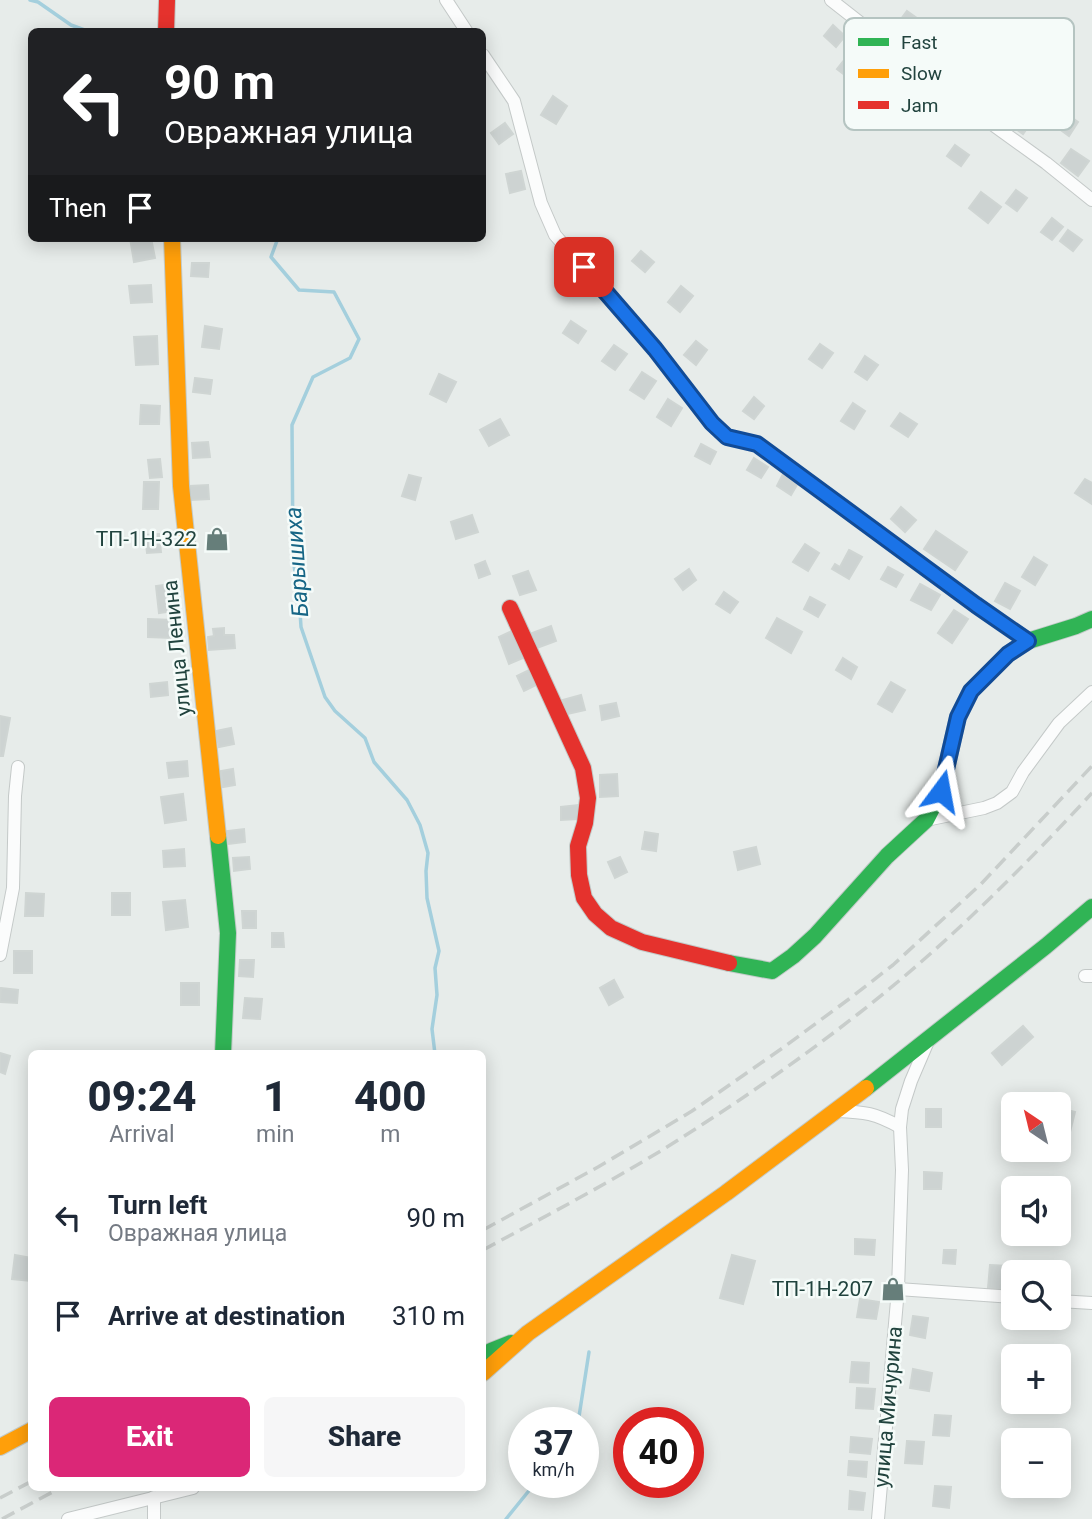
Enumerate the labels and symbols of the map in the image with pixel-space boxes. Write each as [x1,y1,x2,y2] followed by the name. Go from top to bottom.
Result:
[844,18,1074,130] legend
[901,31,938,54] text: Fast
[901,62,942,85] text: Slow
[901,94,938,117] text: Jam
[554,237,614,297] pin
[280,506,314,618] water label: Барышиха
[203,525,231,553] shop icon: ТП-1Н-322
[96,527,197,551] place label: ТП-1Н-322
[158,579,196,717] street label: улица Ленина
[904,754,978,828] position arrow
[1001,1092,1071,1162] north arrow
[879,1275,907,1303] shop icon: ТП-1Н-207
[772,1277,873,1301] place label: ТП-1Н-207
[869,1325,907,1489] street label: улица Мичурина
[613,1407,704,1498] speed limit sign: 40

